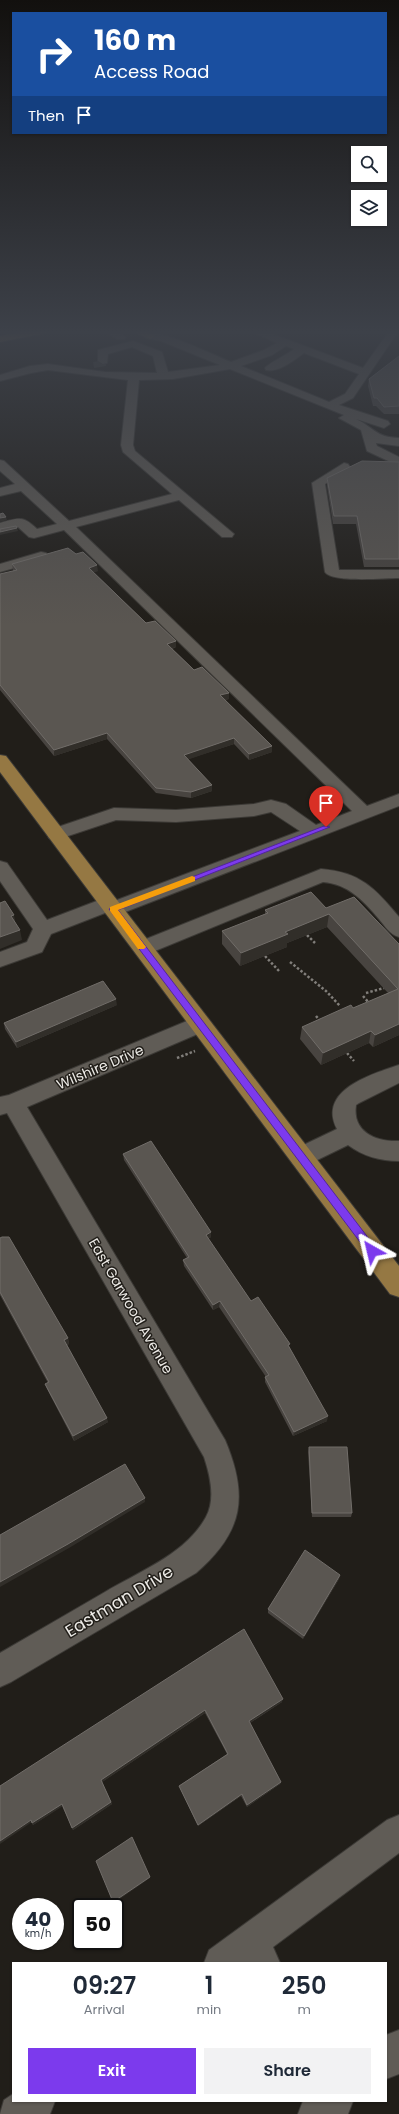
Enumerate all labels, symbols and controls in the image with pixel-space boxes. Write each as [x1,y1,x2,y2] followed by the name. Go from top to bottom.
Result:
[94,21,176,60] text: 160 m
[28,28,80,80] icon: right
[94,59,210,84] text: Access Road
[73,104,95,126] icon: arrive
[28,105,65,126] text: Then
[351,146,387,226] map controls
[351,146,387,182] button: search
[351,190,387,226] button: layers
[309,786,343,827] pin
[315,792,337,814] icon: arrive
[53,1040,147,1094] street label: Wilshire Drive
[351,1230,393,1272] position arrow
[84,1235,178,1378] street label: East Garwood Avenue
[60,1559,178,1643] street label: Eastman Drive
[72,1898,124,1950] speed limit sign: 50
[25,1905,51,1933] text: 40
[25,1926,51,1941] text: km/h
[72,1969,136,2002] text: 09:27
[205,1969,213,2002] text: 1
[282,1969,327,2002] text: 250
[84,2000,125,2019] text: Arrival
[197,2000,221,2019] text: min
[298,2000,311,2019] text: m
[28,2048,196,2094] button: Exit
[204,2048,371,2094] button: Share

